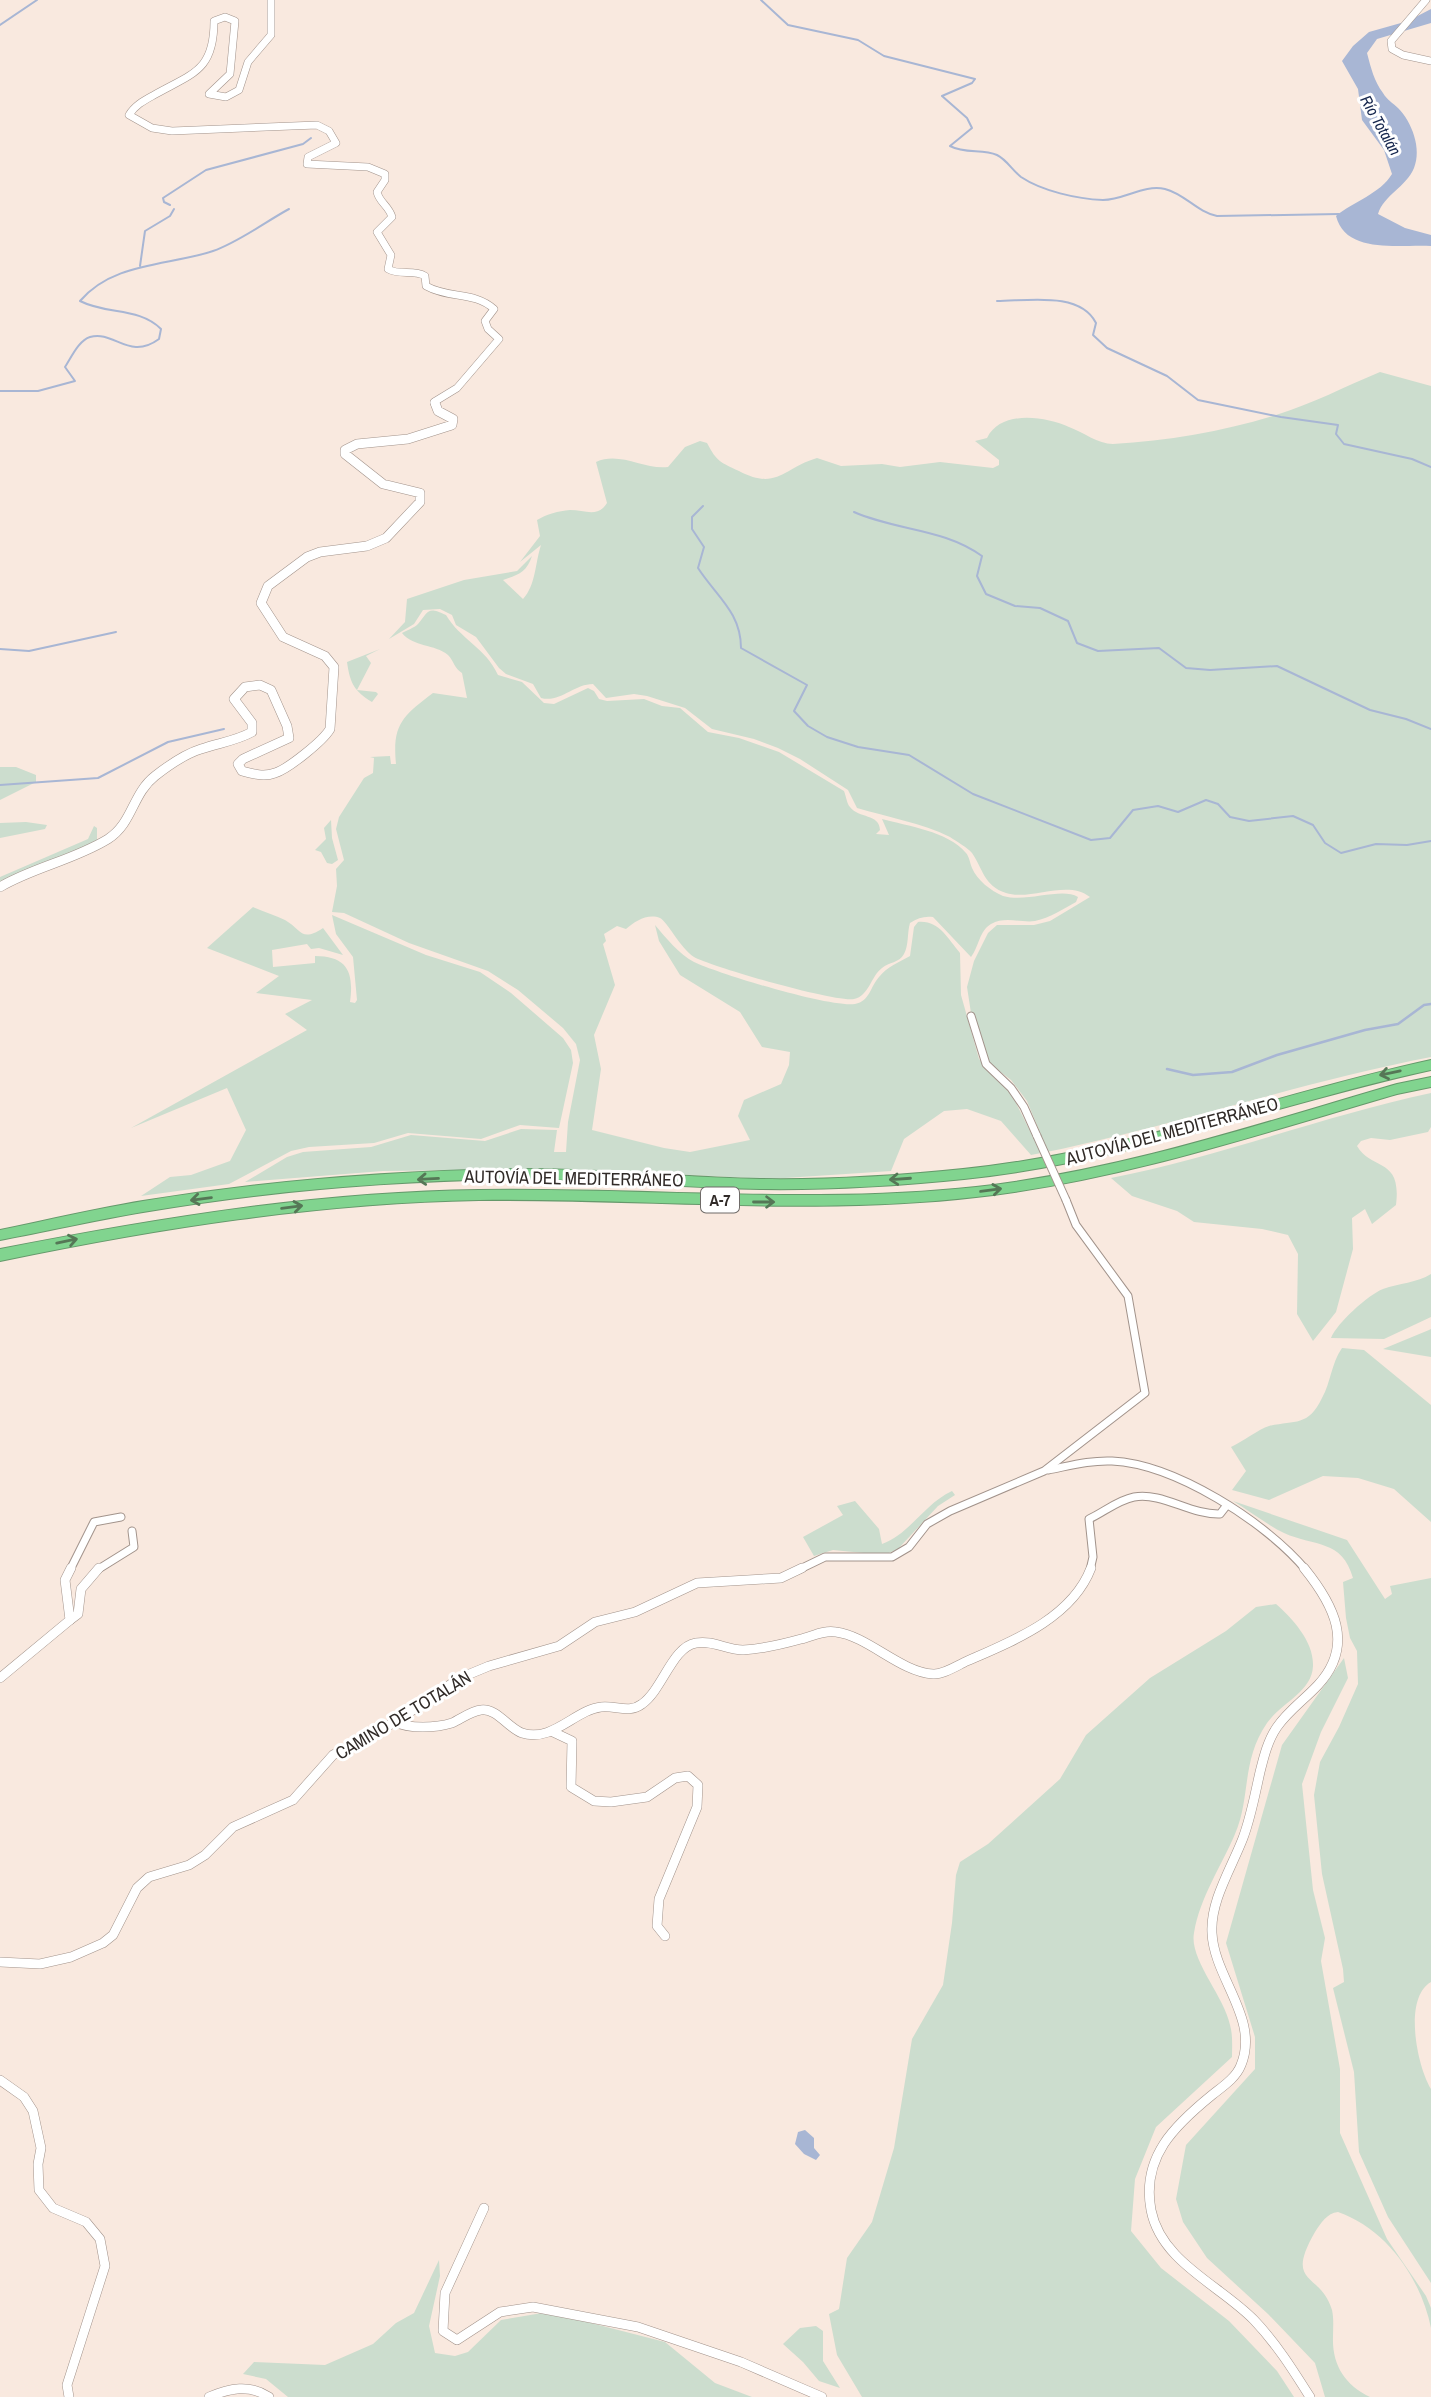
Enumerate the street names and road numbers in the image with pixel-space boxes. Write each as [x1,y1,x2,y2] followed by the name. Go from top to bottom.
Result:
[1062,1091,1281,1172] street label: AUTOVÍA DEL MEDITERRÁNEO
[463,1164,684,1192] street label: AUTOVÍA DEL MEDITERRÁNEO
[701,1188,739,1212] road number: A-7
[330,1665,476,1765] street label: CAMINO DE TOTALÁN

